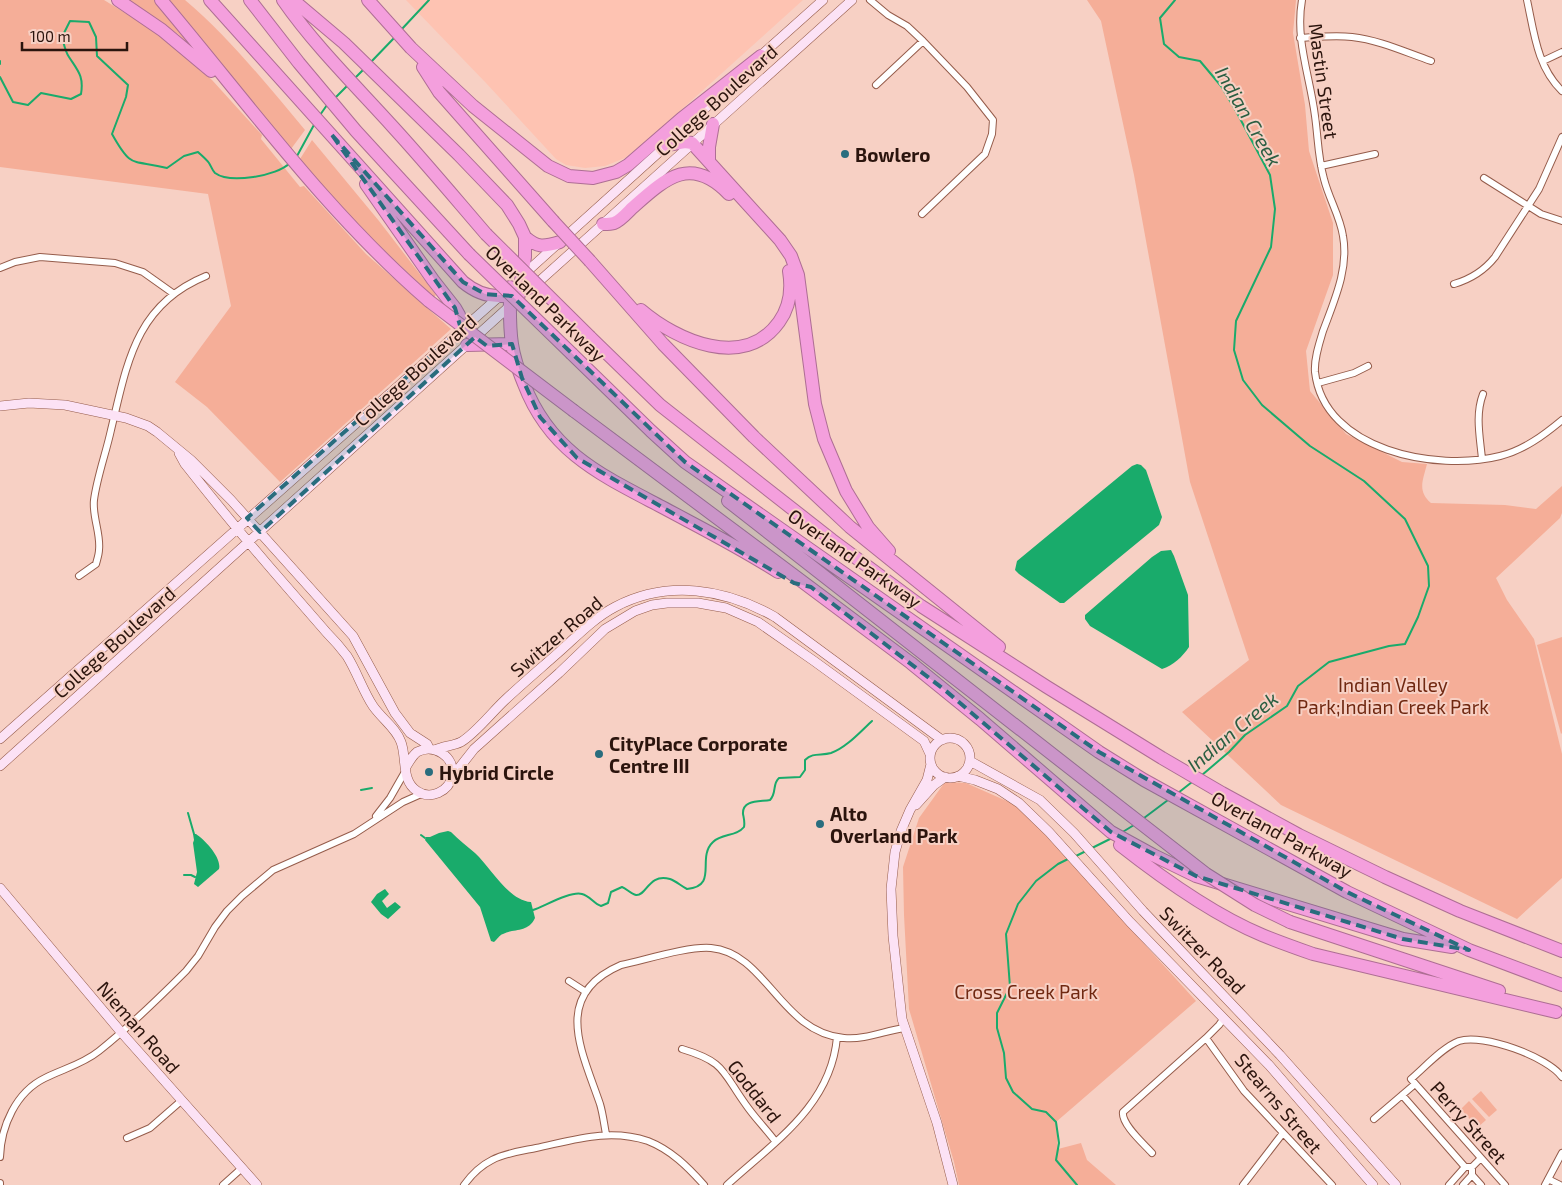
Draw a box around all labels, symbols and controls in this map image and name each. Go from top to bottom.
scale bar [22,20,128,52]
street label: Mastin Street [1304,22,1344,140]
text: 100 m [30,27,71,45]
street label: College Boulevard [650,39,782,161]
water label: Indian Creek [1211,62,1287,170]
place label: Bowlero [855,143,931,166]
marker: Bowlero [839,148,851,160]
street label: Overland Parkway [481,240,611,366]
street label: College Boulevard [349,309,481,431]
street label: Overland Parkway [784,503,926,613]
street label: College Boulevard [48,581,180,703]
street label: Switzer Road [505,591,607,681]
park label: Indian Valley Park;Indian Creek Park [1297,673,1489,718]
water label: Indian Creek [1182,686,1282,776]
place label: CityPlace Corporate Centre III [609,732,788,777]
marker: CityPlace Corporate Centre III [593,748,605,760]
place label: Hybrid Circle [439,761,554,785]
marker: Hybrid Circle [423,766,435,778]
street label: Overland Parkway [1207,786,1357,882]
place label: Alto Overland Park [830,802,958,847]
marker: Alto Overland Park [814,818,826,830]
street label: Switzer Road [1155,901,1251,999]
street label: Nieman Road [93,976,185,1078]
park label: Cross Creek Park [954,980,1098,1003]
street label: Stearns Street [1230,1048,1328,1158]
street label: Goddard [723,1055,787,1127]
street label: Perry Street [1426,1076,1512,1168]

